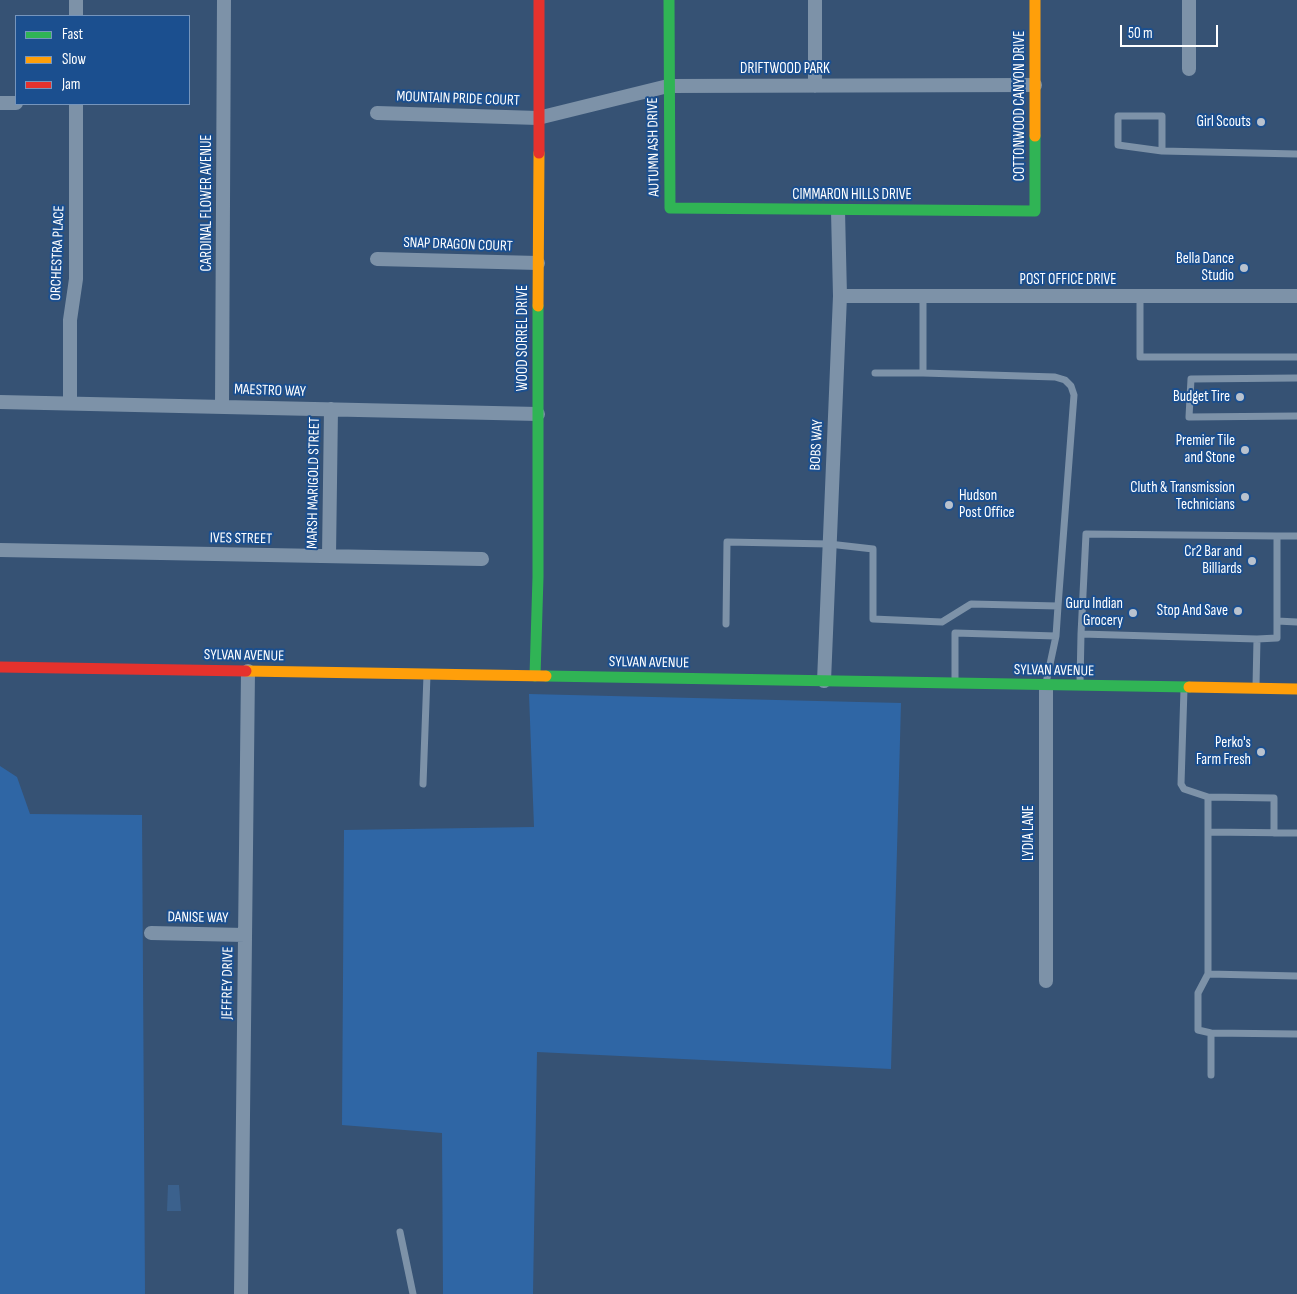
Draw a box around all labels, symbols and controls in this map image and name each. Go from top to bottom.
legend [15,15,190,105]
scale bar [1122,15,1220,47]
text: 50 m [1128,24,1153,43]
text: Fast [62,25,83,44]
street label: COTTONWOOD CANYON DRIVE [1011,31,1029,181]
text: Slow [62,50,86,69]
street label: DRIFTWOOD PARK [740,60,830,78]
text: Jam [62,75,80,94]
street label: MOUNTAIN PRIDE COURT [396,88,520,110]
street label: AUTUMN ASH DRIVE [644,97,664,197]
place label: Girl Scouts [1197,113,1251,131]
marker: Girl Scouts [1255,116,1267,128]
street label: CARDINAL FLOWER AVENUE [198,135,216,271]
street label: CIMMARON HILLS DRIVE [792,186,912,204]
street label: ORCHESTRA PLACE [47,205,69,301]
street label: SNAP DRAGON COURT [403,234,513,256]
place label: Bella Dance Studio [1176,250,1234,285]
marker: Bella Dance Studio [1238,262,1250,274]
street label: POST OFFICE DRIVE [1020,271,1116,289]
street label: WOOD SORREL DRIVE [514,285,532,391]
street label: MAESTRO WAY [234,381,306,401]
place label: Budget Tire [1173,388,1230,406]
marker: Budget Tire [1234,391,1246,403]
street label: MARSH MARIGOLD STREET [304,417,324,549]
street label: BOBS WAY [807,419,827,471]
place label: Premier Tile and Stone [1176,432,1235,467]
marker: Premier Tile and Stone [1239,444,1251,456]
place label: Cluth & Transmission Technicians [1130,479,1235,514]
place label: Hudson Post Office [959,487,1015,522]
marker: Cluth & Transmission Technicians [1239,491,1251,503]
marker: Hudson Post Office [943,499,955,511]
street label: IVES STREET [210,529,272,549]
place label: Cr2 Bar and Billiards [1184,543,1242,578]
marker: Cr2 Bar and Billiards [1246,555,1258,567]
place label: Guru Indian Grocery [1066,595,1123,630]
place label: Stop And Save [1157,602,1228,620]
marker: Stop And Save [1232,605,1244,617]
marker: Guru Indian Grocery [1127,607,1139,619]
street label: SYLVAN AVENUE [204,646,284,666]
street label: SYLVAN AVENUE [609,653,689,673]
street label: SYLVAN AVENUE [1014,661,1094,681]
place label: Perko's Farm Fresh [1196,734,1251,769]
marker: Perko's Farm Fresh [1255,746,1267,758]
street label: LYDIA LANE [1020,805,1038,861]
street label: DANISE WAY [167,908,229,928]
street label: JEFFREY DRIVE [218,946,238,1020]

